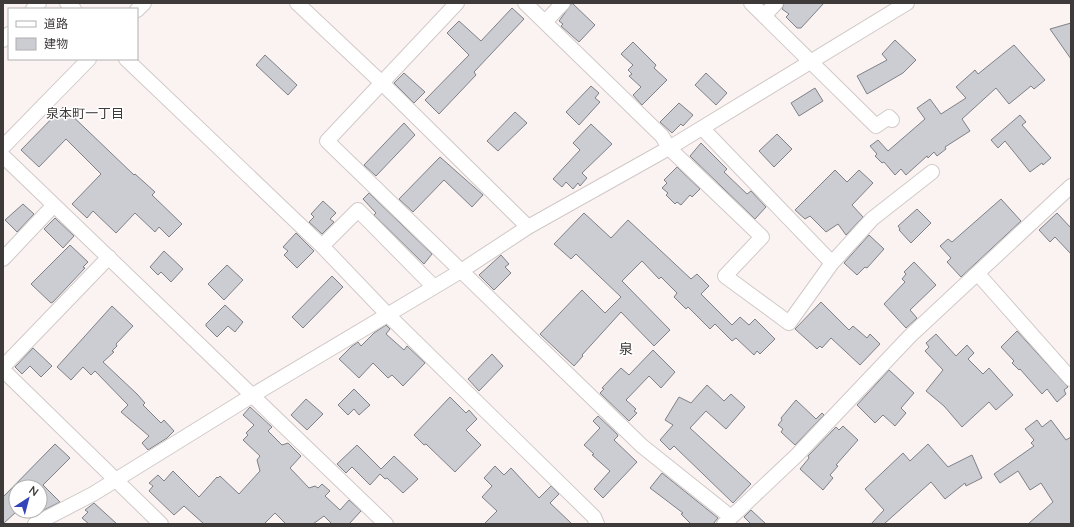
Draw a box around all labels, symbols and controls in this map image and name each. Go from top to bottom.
legend [8,8,138,60]
text: 道路 [44,16,68,31]
text: 建物 [44,36,68,51]
district label: 泉本町一丁目 [46,105,124,121]
district label: 泉 [619,340,633,357]
north arrow [8,479,48,519]
text: N [27,483,41,498]

